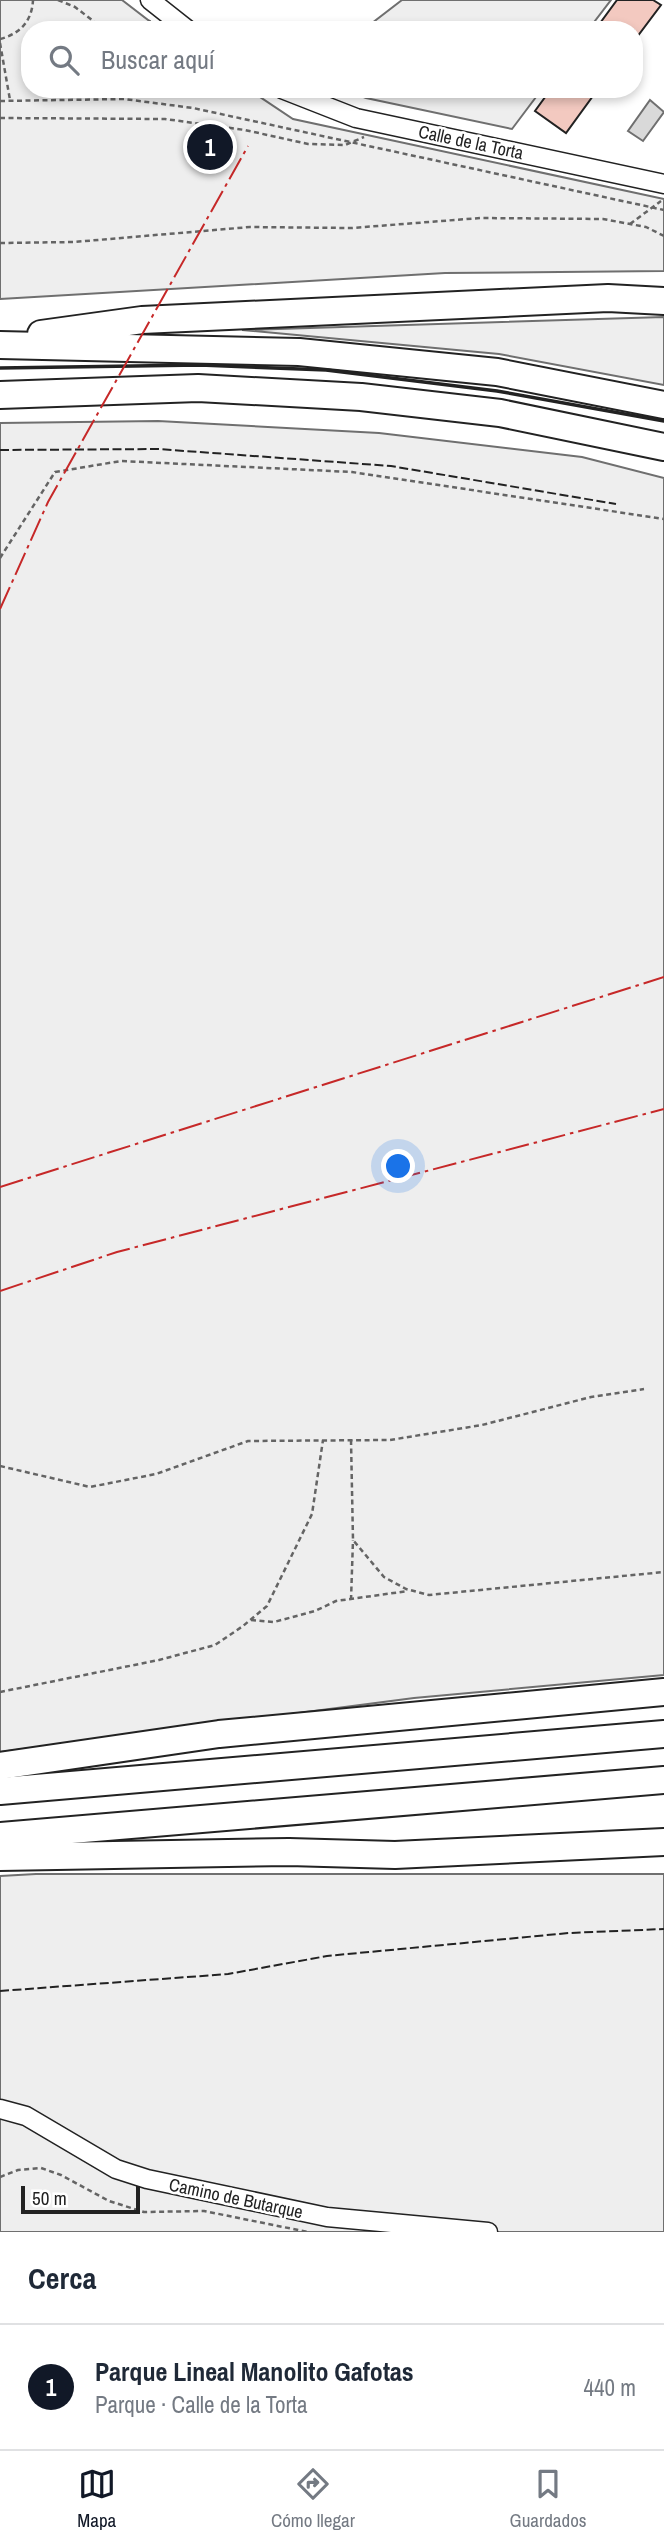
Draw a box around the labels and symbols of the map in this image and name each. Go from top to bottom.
street label: Calle de la Torta [416,119,526,165]
pin: 1 [187,121,233,173]
your location [381,1149,415,1183]
street label: Camino de Butarque [167,2172,305,2224]
scale bar [21,2183,140,2215]

